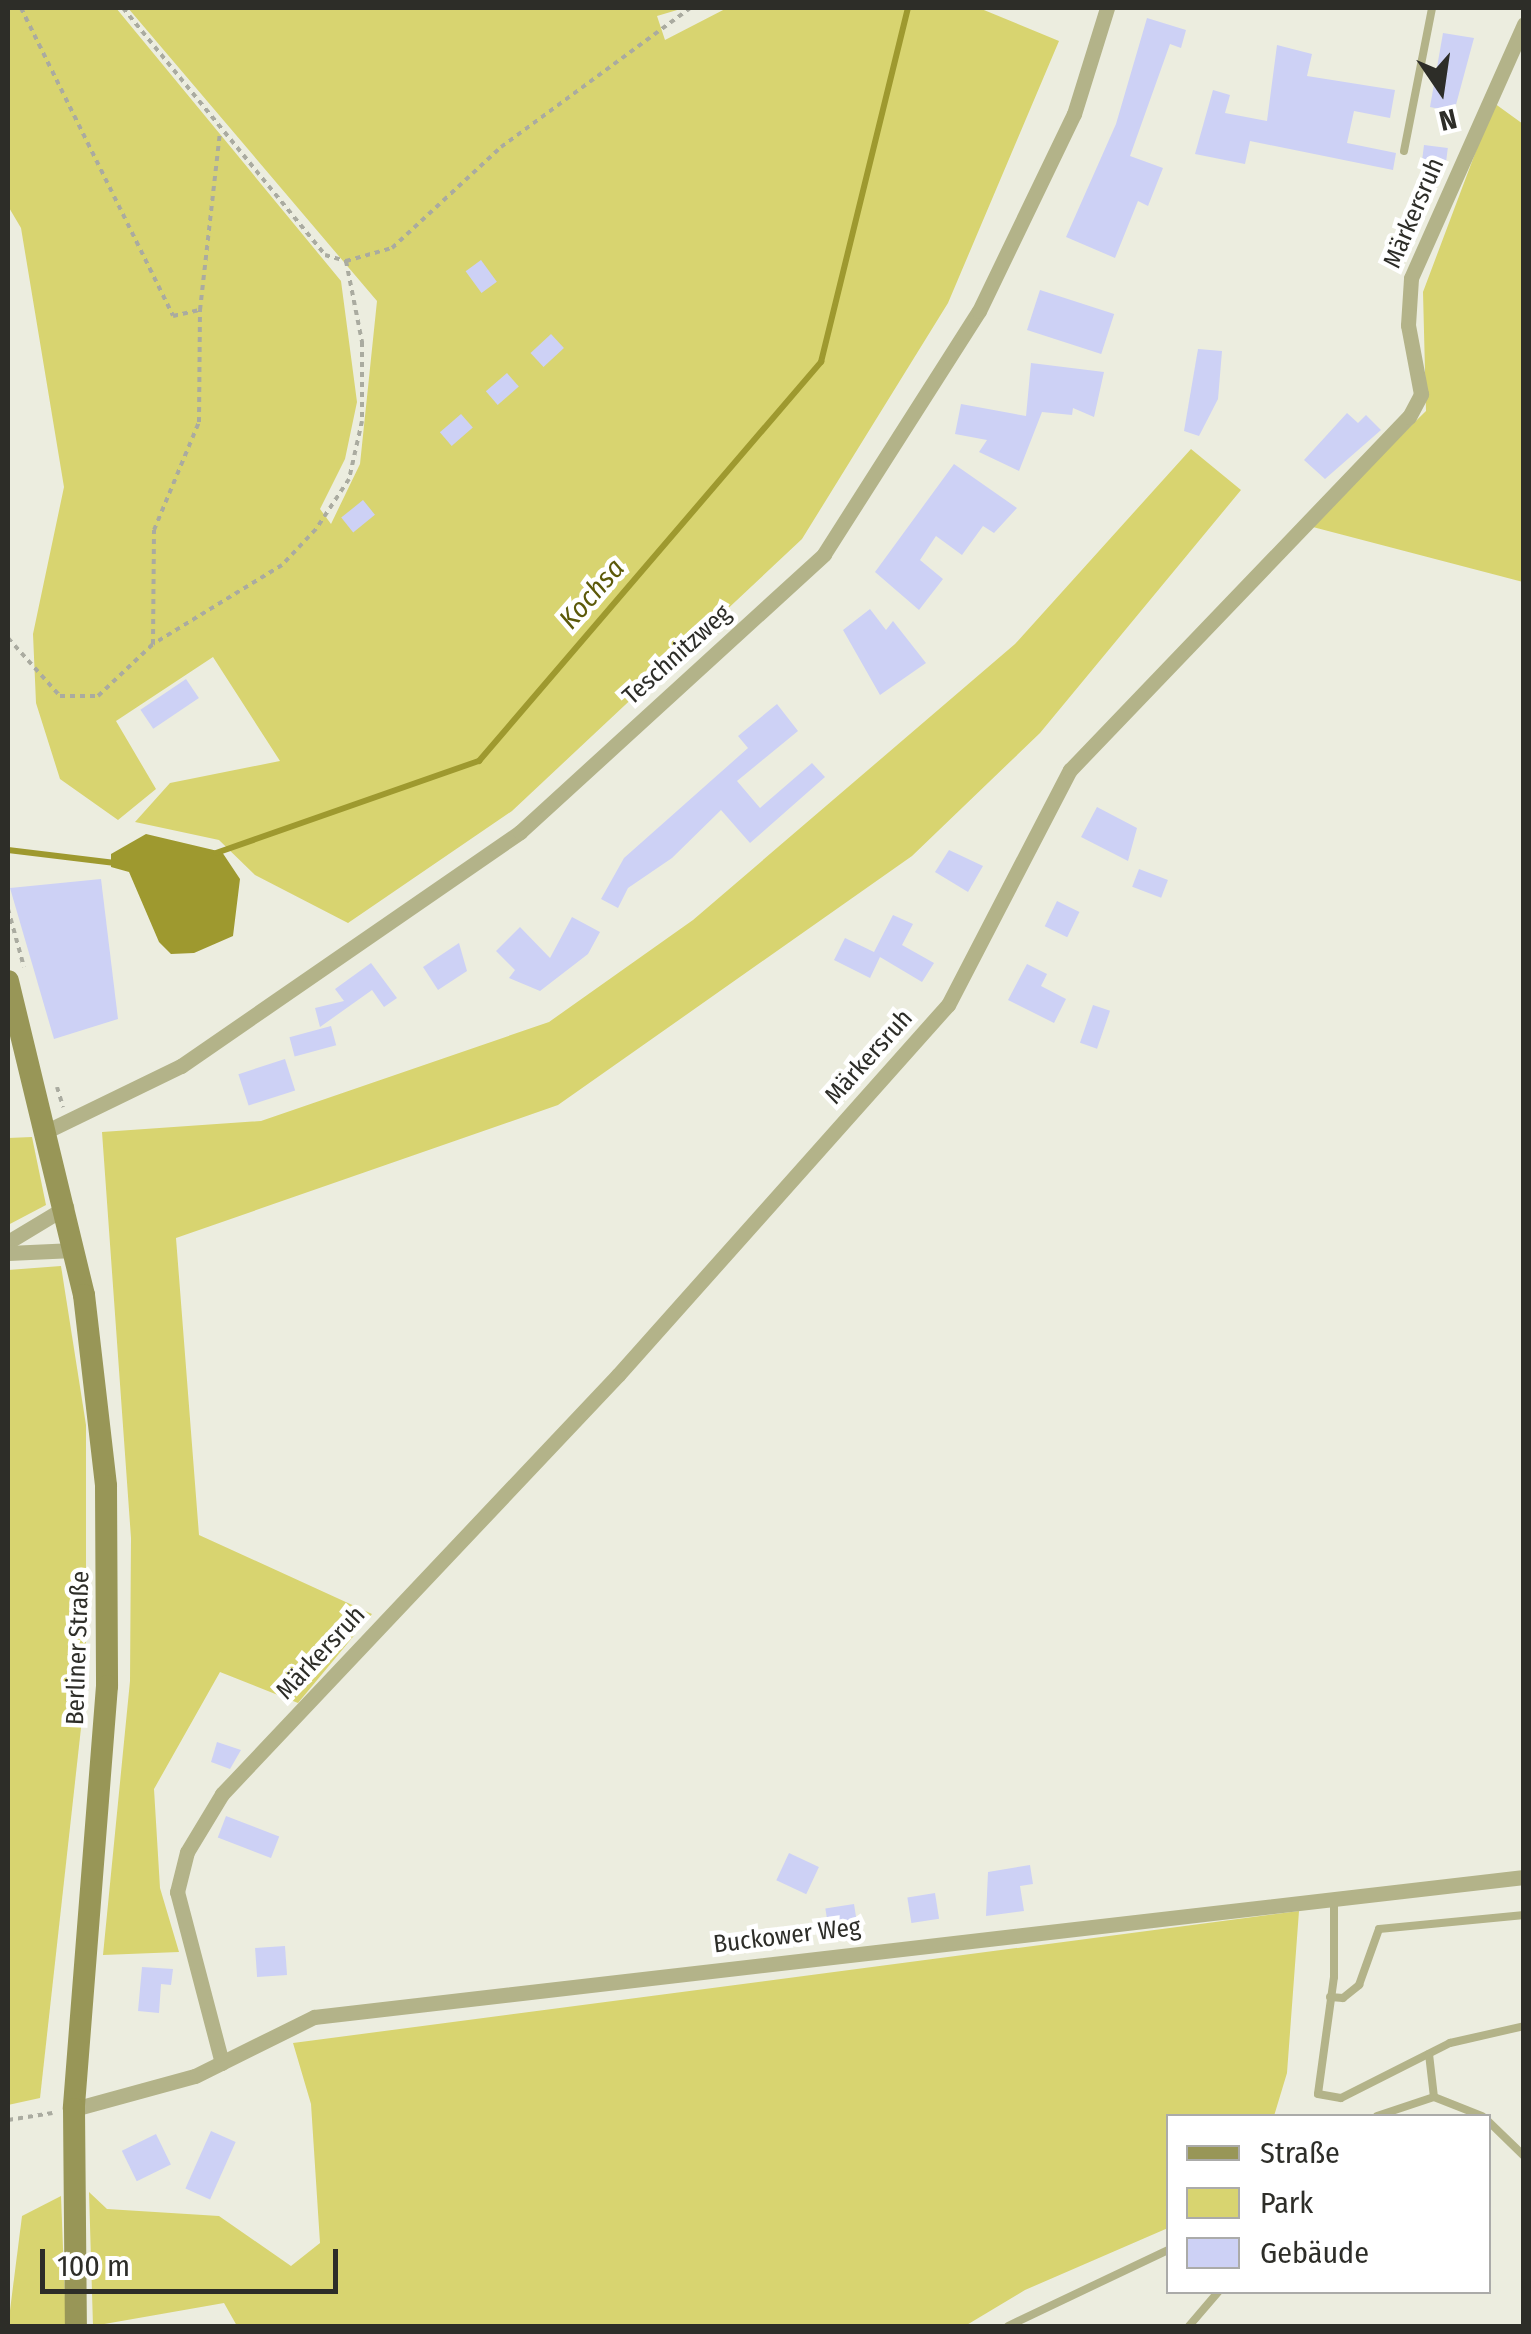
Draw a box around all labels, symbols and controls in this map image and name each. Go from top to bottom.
north arrow [1391,40,1491,140]
text: N [1436,102,1460,138]
street label: Märkersruh [1377,153,1451,273]
water label: Kochsa [552,552,632,636]
street label: Teschnitzweg [617,599,737,711]
street label: Märkersruh [819,1004,919,1110]
street label: Berliner Straße [60,1570,96,1726]
street label: Märkersruh [270,1600,372,1706]
street label: Buckower Weg [712,1912,862,1960]
legend [1166,2114,1491,2294]
text: Straße [1260,2135,1340,2171]
text: Park [1260,2185,1313,2221]
scale bar [45,2229,342,2291]
text: Gebäude [1260,2235,1369,2271]
text: 100 m [57,2248,130,2284]

